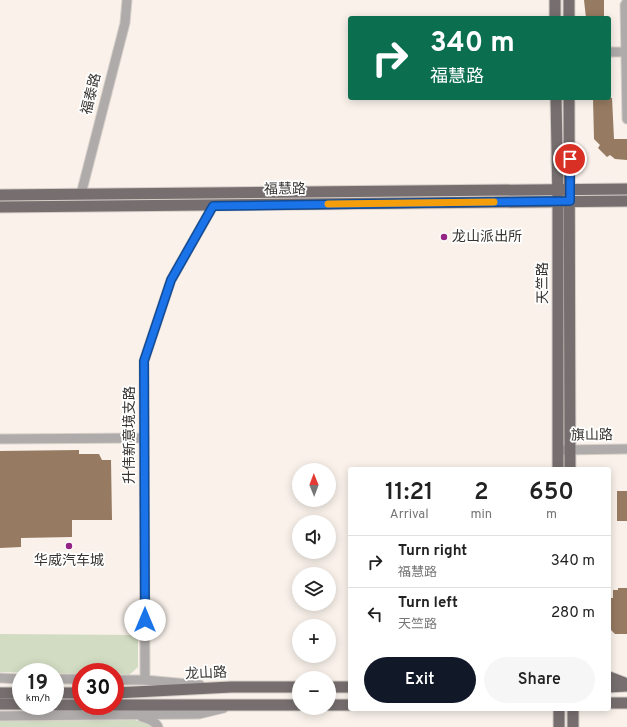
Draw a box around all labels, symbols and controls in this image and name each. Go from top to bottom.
text: 340 m [430,26,515,62]
icon: right [364,32,416,84]
text: 福慧路 [430,66,484,89]
street label: 福泰路 [79,72,105,116]
pin [553,142,587,176]
icon: arrive [559,148,581,170]
street label: 福慧路 [264,181,306,199]
place label: 龙山派出所 [452,228,522,246]
marker: 龙山派出所 [439,232,449,242]
street label: 天竺路 [535,262,552,304]
street label: 升伟新意境支路 [121,386,139,484]
street label: 旗山路 [571,427,613,445]
north arrow [292,463,336,507]
map controls [292,463,336,715]
text: 11:21 [385,478,434,508]
text: 2 [474,478,489,508]
text: 650 [529,478,574,508]
text: Arrival [390,507,429,523]
text: min [470,507,492,523]
text: m [546,507,557,523]
button: sound [292,515,336,559]
marker: 华威汽车城 [64,541,74,551]
text: Turn right [398,542,467,561]
icon: right [364,551,386,573]
place label: 华威汽车城 [34,552,104,570]
text: 340 m [551,552,595,571]
text: 福慧路 [398,565,437,581]
button: layers [292,567,336,611]
text: Turn left [398,594,458,613]
position arrow [124,599,166,641]
icon: left [364,603,386,625]
text: 280 m [551,604,595,623]
text: 天竺路 [398,617,437,633]
button: + [292,619,336,663]
button: Exit [364,657,476,703]
button: Share [484,657,595,703]
speed limit sign: 30 [72,663,124,715]
street label: 龙山路 [185,663,227,684]
text: 19 [28,671,48,697]
button: − [292,671,336,715]
text: km/h [26,692,50,705]

